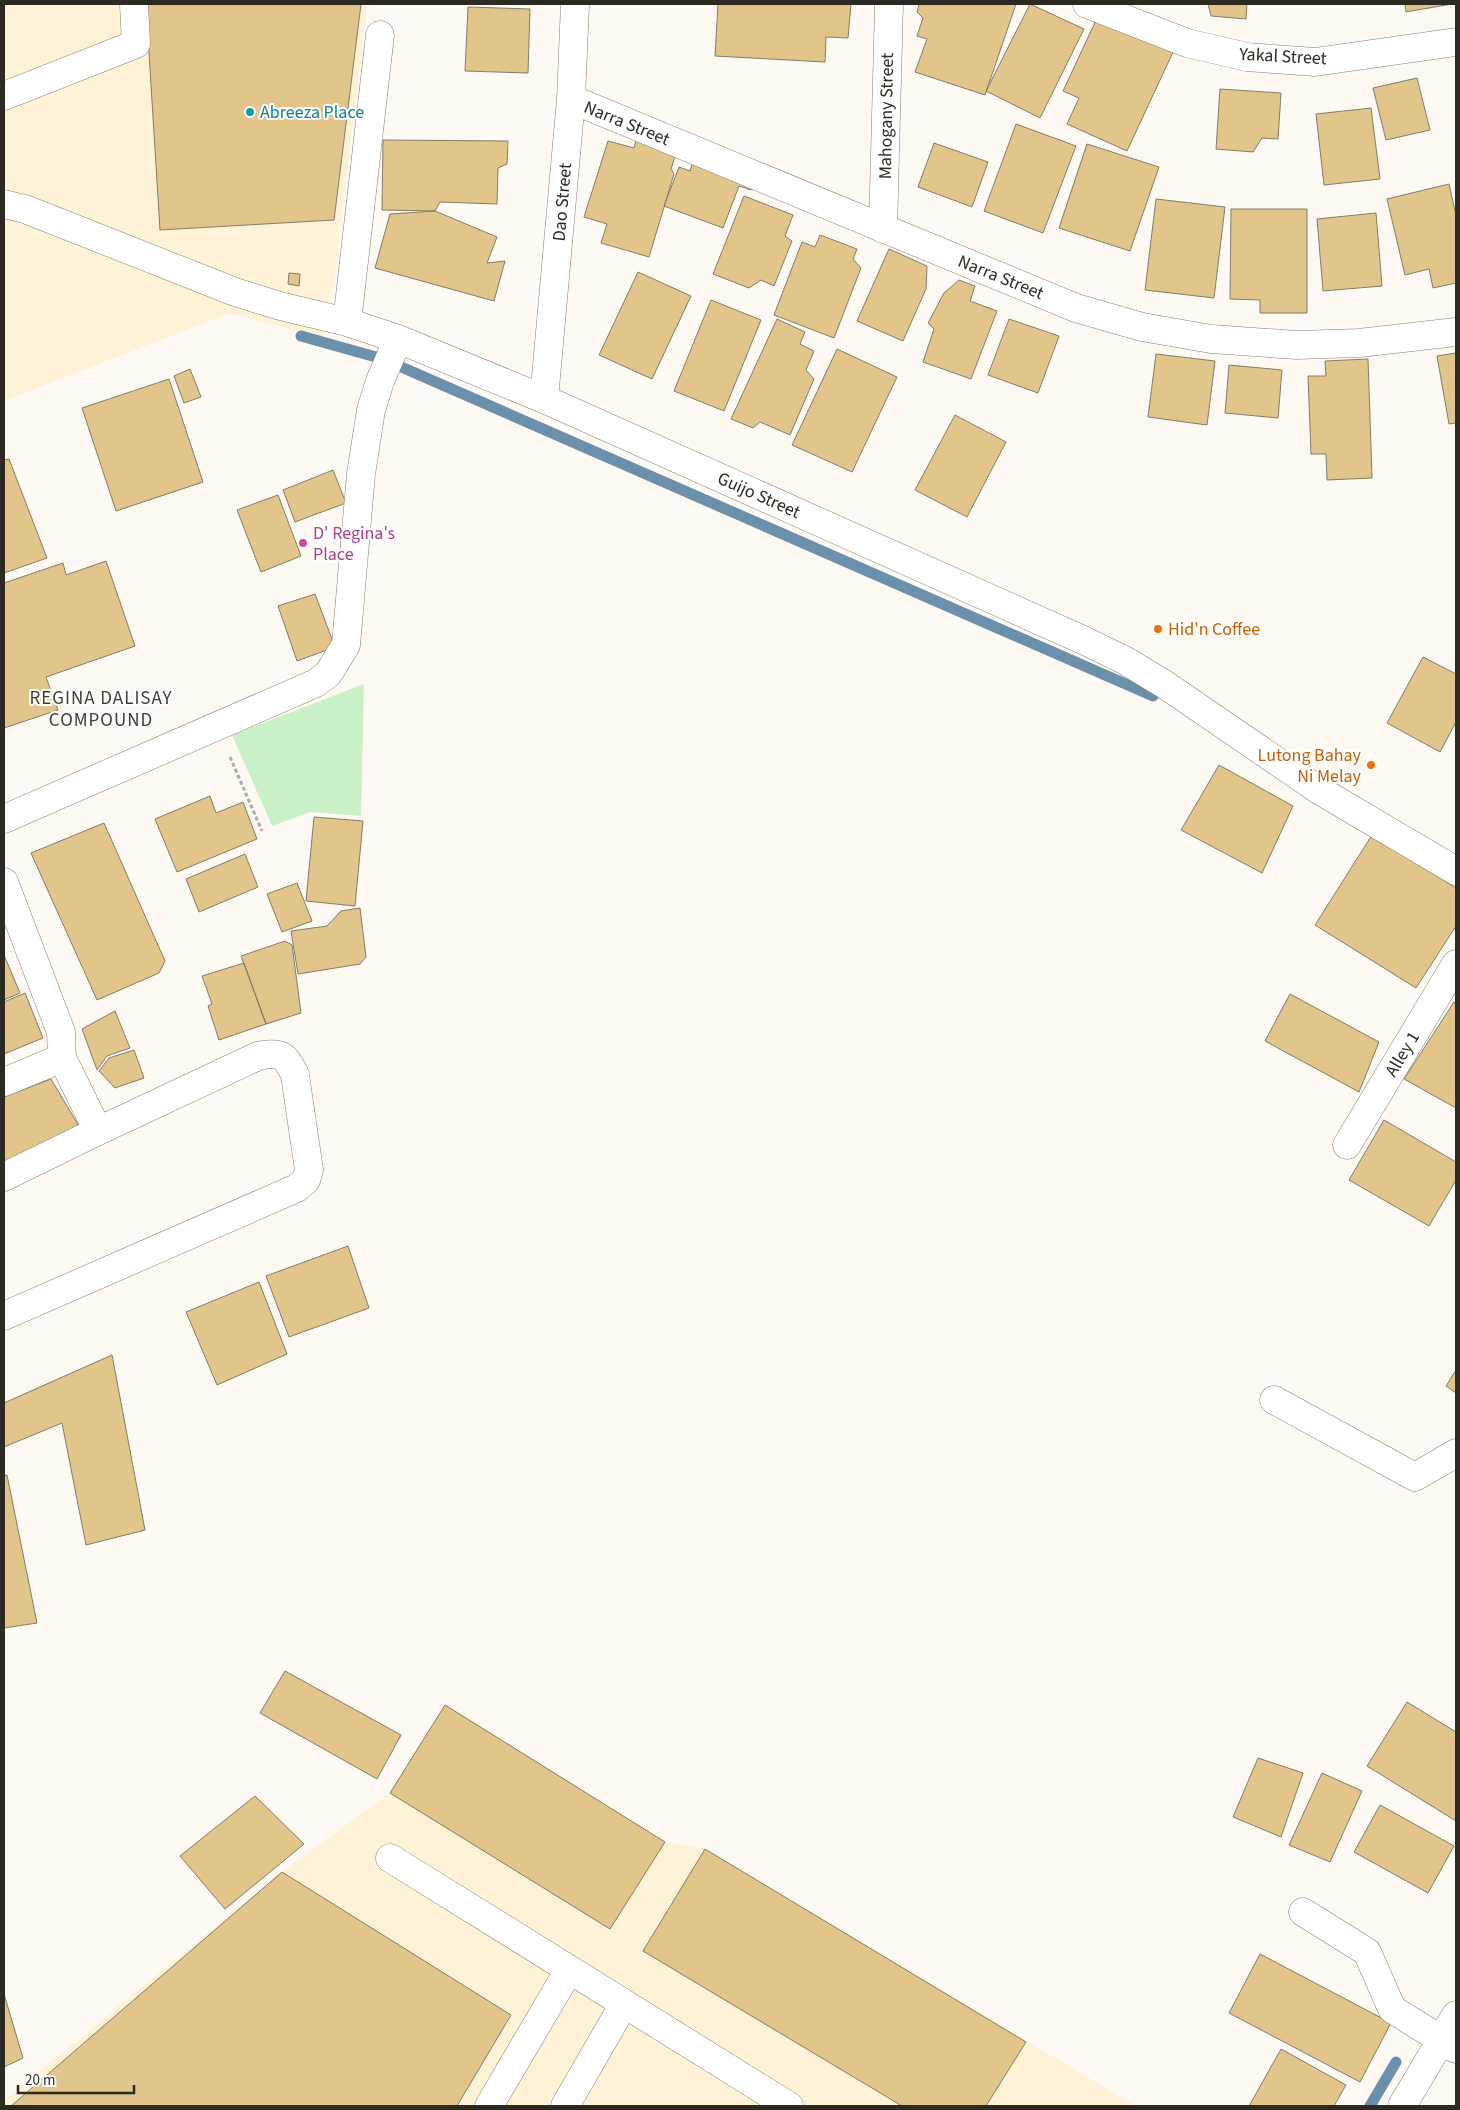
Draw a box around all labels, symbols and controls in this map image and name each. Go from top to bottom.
street label: Yakal Street [1238,42,1327,71]
street label: Mahogany Street [873,53,900,179]
street label: Narra Street [580,95,673,152]
place label: Abreeza Place [260,100,364,125]
marker: Abreeza Place [244,106,256,118]
street label: Dao Street [547,162,578,242]
street label: Narra Street [954,249,1047,306]
street label: Guijo Street [713,466,804,525]
place label: D' Regina's Place [313,521,395,567]
marker: D' Regina's Place [297,537,309,549]
place label: Hid'n Coffee [1168,617,1260,642]
marker: Hid'n Coffee [1152,623,1164,635]
district label: REGINA DALISAY COMPOUND [29,685,173,734]
place label: Lutong Bahay Ni Melay [1258,743,1362,789]
marker: Lutong Bahay Ni Melay [1365,759,1377,771]
street label: Alley 1 [1379,1027,1426,1082]
scale bar [18,2062,134,2094]
text: 20 m [25,2070,55,2091]

